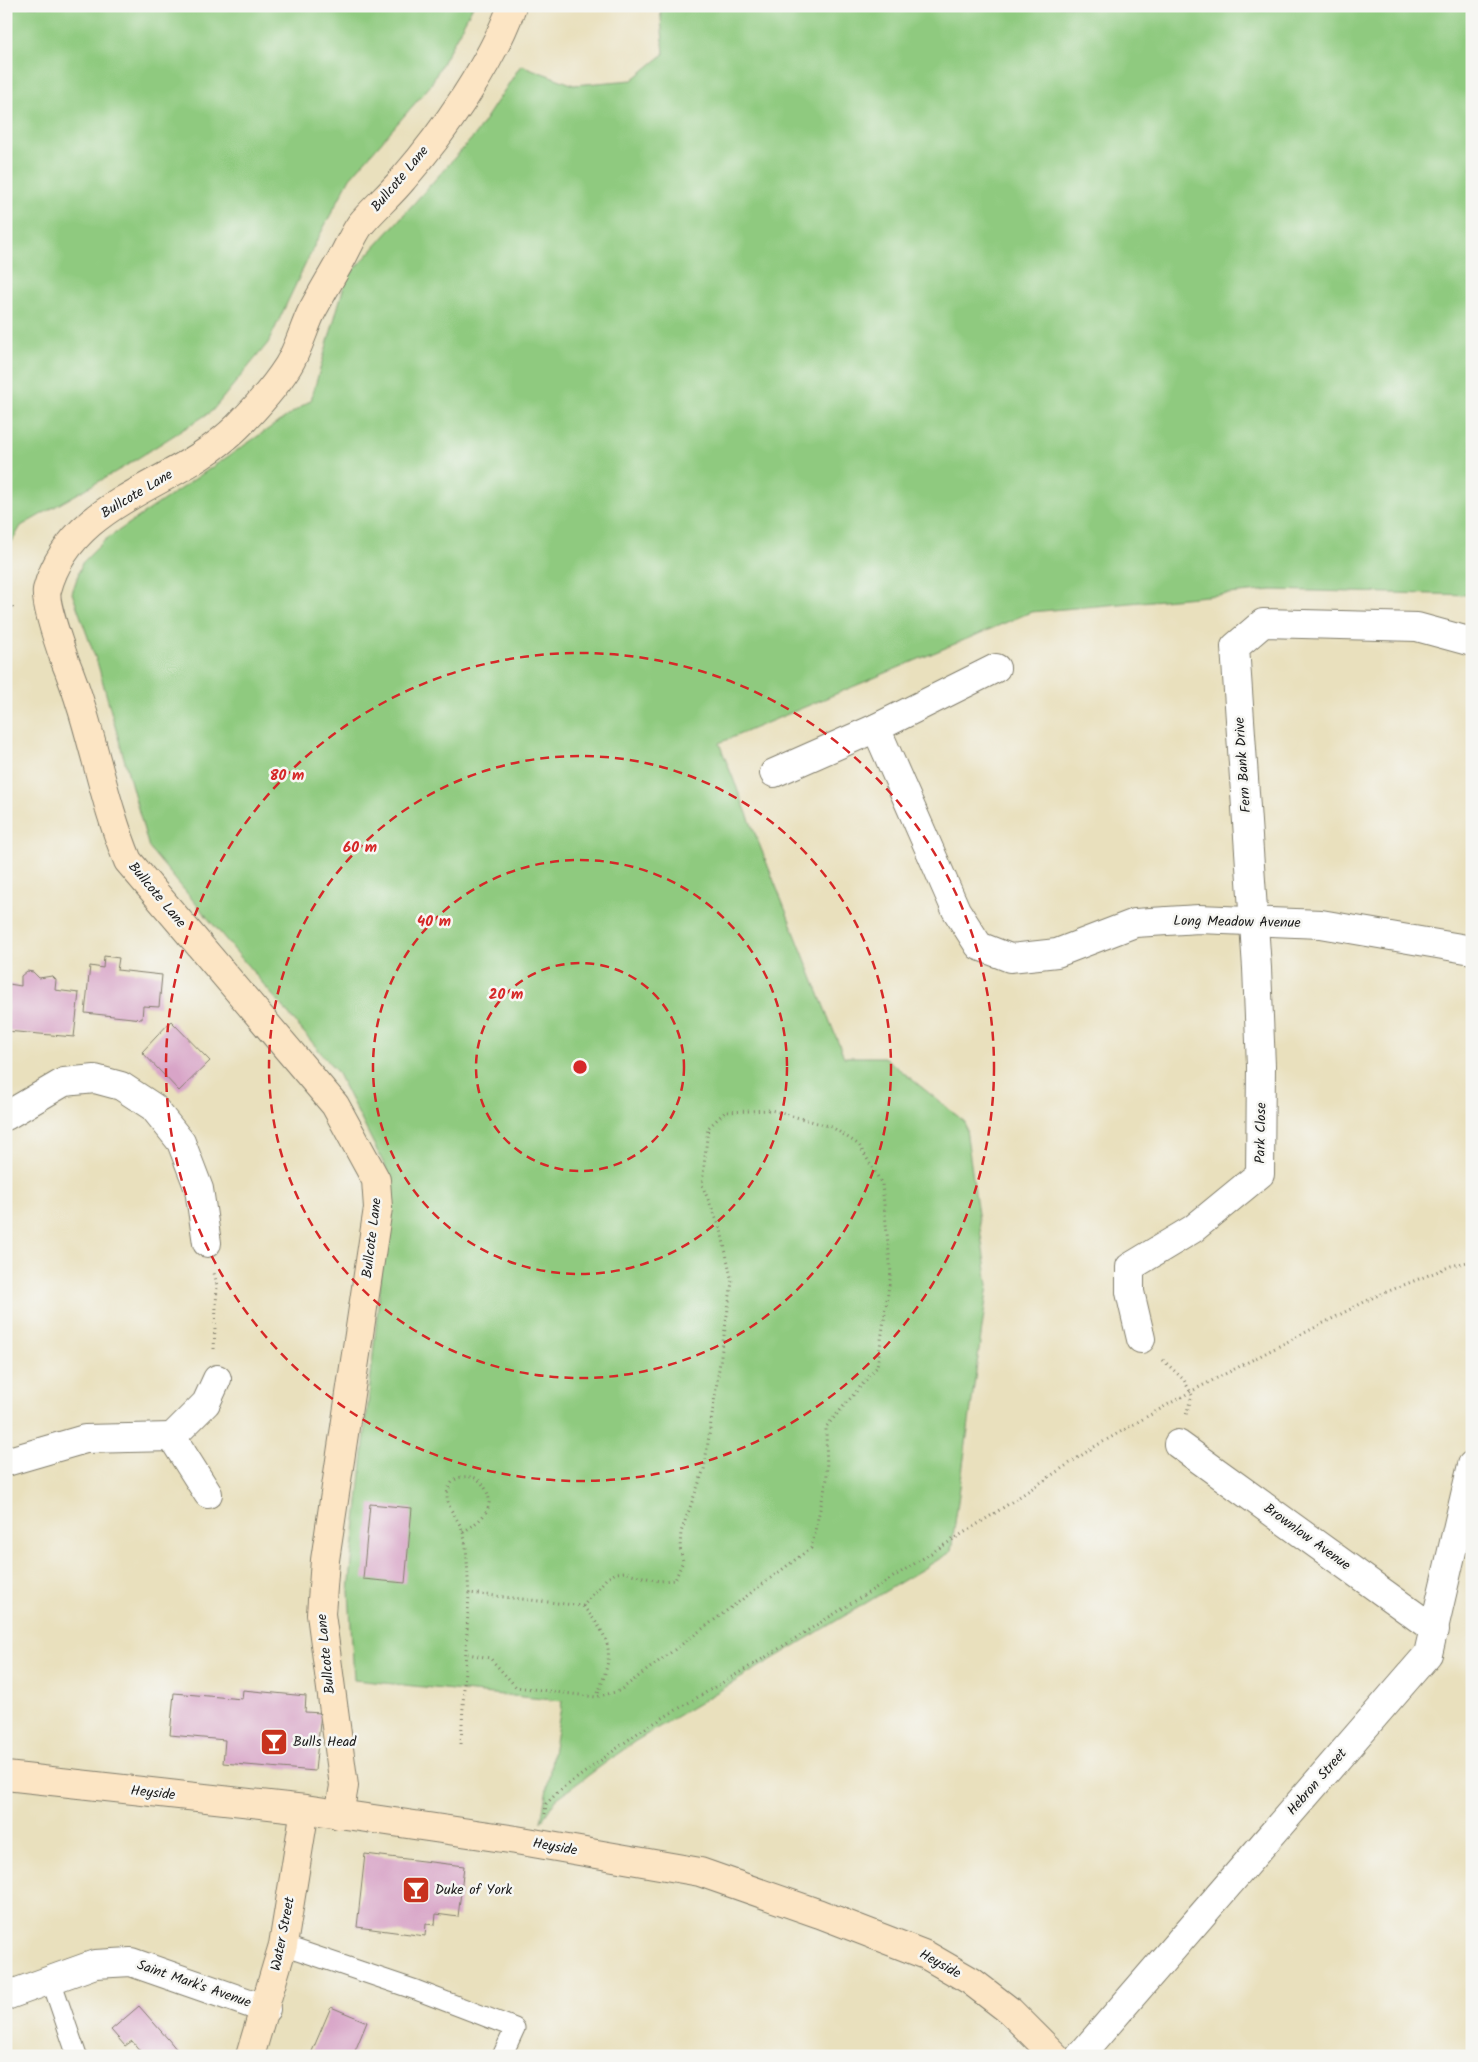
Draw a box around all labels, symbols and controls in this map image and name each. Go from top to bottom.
street label: Bullcote Lane [366,141,435,217]
street label: Bullcote Lane [97,464,178,524]
street label: Fern Bank Drive [1229,716,1257,813]
text: 80 m [270,764,304,788]
text: 60 m [343,836,377,860]
street label: Bullcote Lane [123,857,192,933]
text: 40 m [417,910,451,934]
street label: Long Meadow Avenue [1173,910,1301,934]
text: 20 m [489,983,523,1007]
centre of rings [571,1058,589,1076]
street label: Park Close [1249,1101,1273,1164]
street label: Bullcote Lane [356,1196,388,1279]
street label: Brownlow Avenue [1259,1498,1356,1577]
street label: Bullcote Lane [311,1612,341,1695]
bar icon: Bulls Head [259,1727,289,1757]
place label: Bulls Head [293,1731,357,1753]
street label: Hebron Street [1282,1743,1353,1820]
street label: Heyside [130,1780,177,1806]
street label: Heyside [531,1832,580,1862]
bar icon: Duke of York [401,1875,431,1905]
place label: Duke of York [435,1879,512,1901]
street label: Water Street [265,1895,301,1973]
street label: Heyside [915,1944,966,1985]
street label: Saint Mark's Avenue [134,1954,255,2014]

